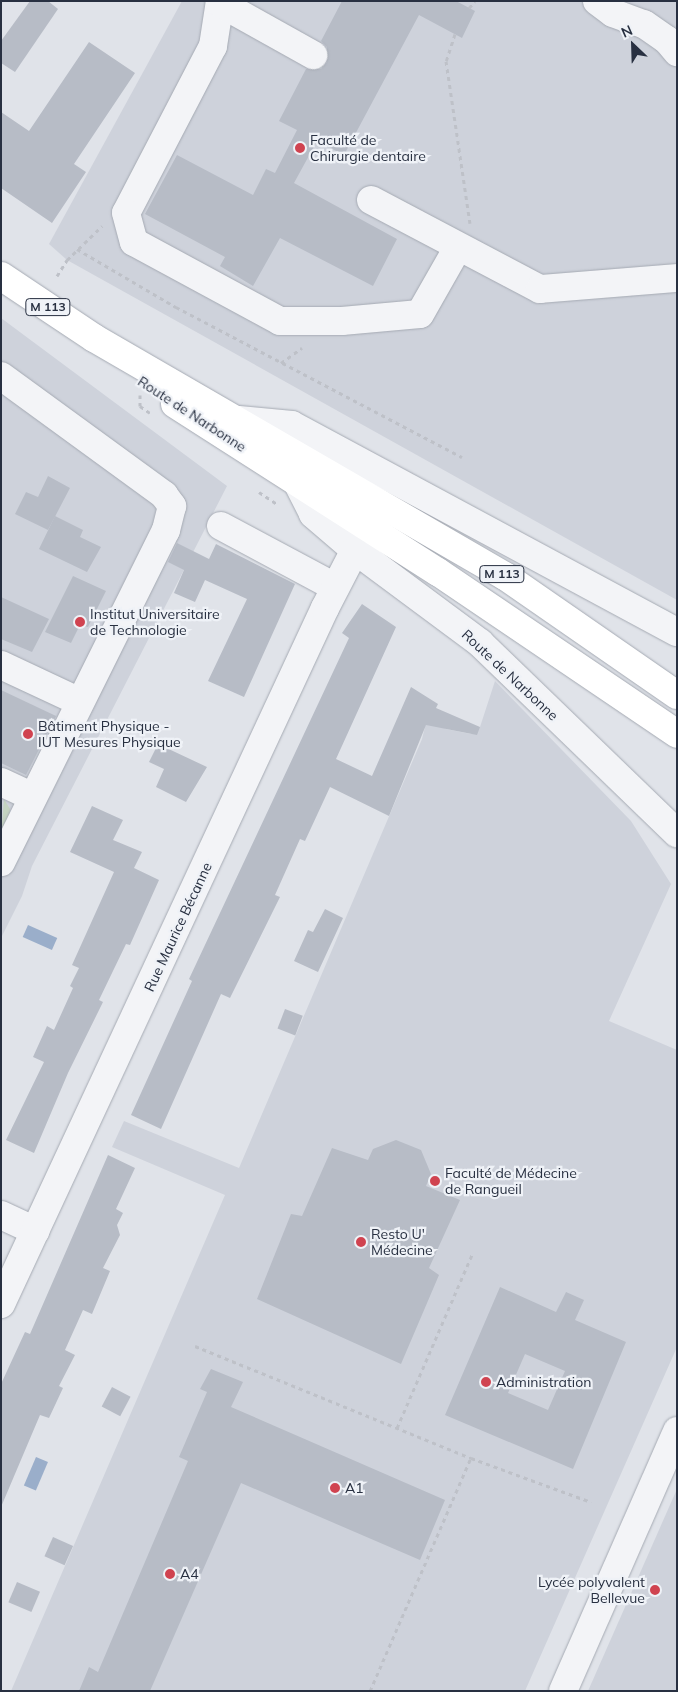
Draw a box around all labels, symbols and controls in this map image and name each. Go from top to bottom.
north arrow [608,20,658,70]
text: N [618,21,635,42]
place label: Faculté de Chirurgie dentaire [310,132,426,164]
marker: Faculté de Chirurgie dentaire [294,142,306,154]
road number: M 113 [24,298,72,316]
street label: Route de Narbonne [135,373,249,455]
road number: M 113 [478,564,526,584]
place label: Institut Universitaire de Technologie [90,606,220,638]
marker: Institut Universitaire de Technologie [74,616,86,628]
street label: Route de Narbonne [458,626,562,724]
place label: Bâtiment Physique - IUT Mesures Physique [38,718,181,750]
marker: Bâtiment Physique - IUT Mesures Physique [22,728,34,740]
street label: Rue Maurice Bécanne [141,860,215,994]
place label: Faculté de Médecine de Rangueil [445,1165,577,1198]
marker: Faculté de Médecine de Rangueil [429,1175,441,1187]
place label: Resto U' Médecine [371,1226,433,1258]
marker: Resto U' Médecine [355,1236,367,1248]
place label: Administration [496,1374,591,1390]
marker: Administration [480,1376,492,1388]
place label: A1 [345,1480,364,1496]
marker: A1 [329,1482,341,1494]
place label: A4 [180,1566,199,1582]
marker: A4 [164,1568,176,1580]
place label: Lycée polyvalent Bellevue [538,1574,645,1606]
marker: Lycée polyvalent Bellevue [649,1584,661,1596]

